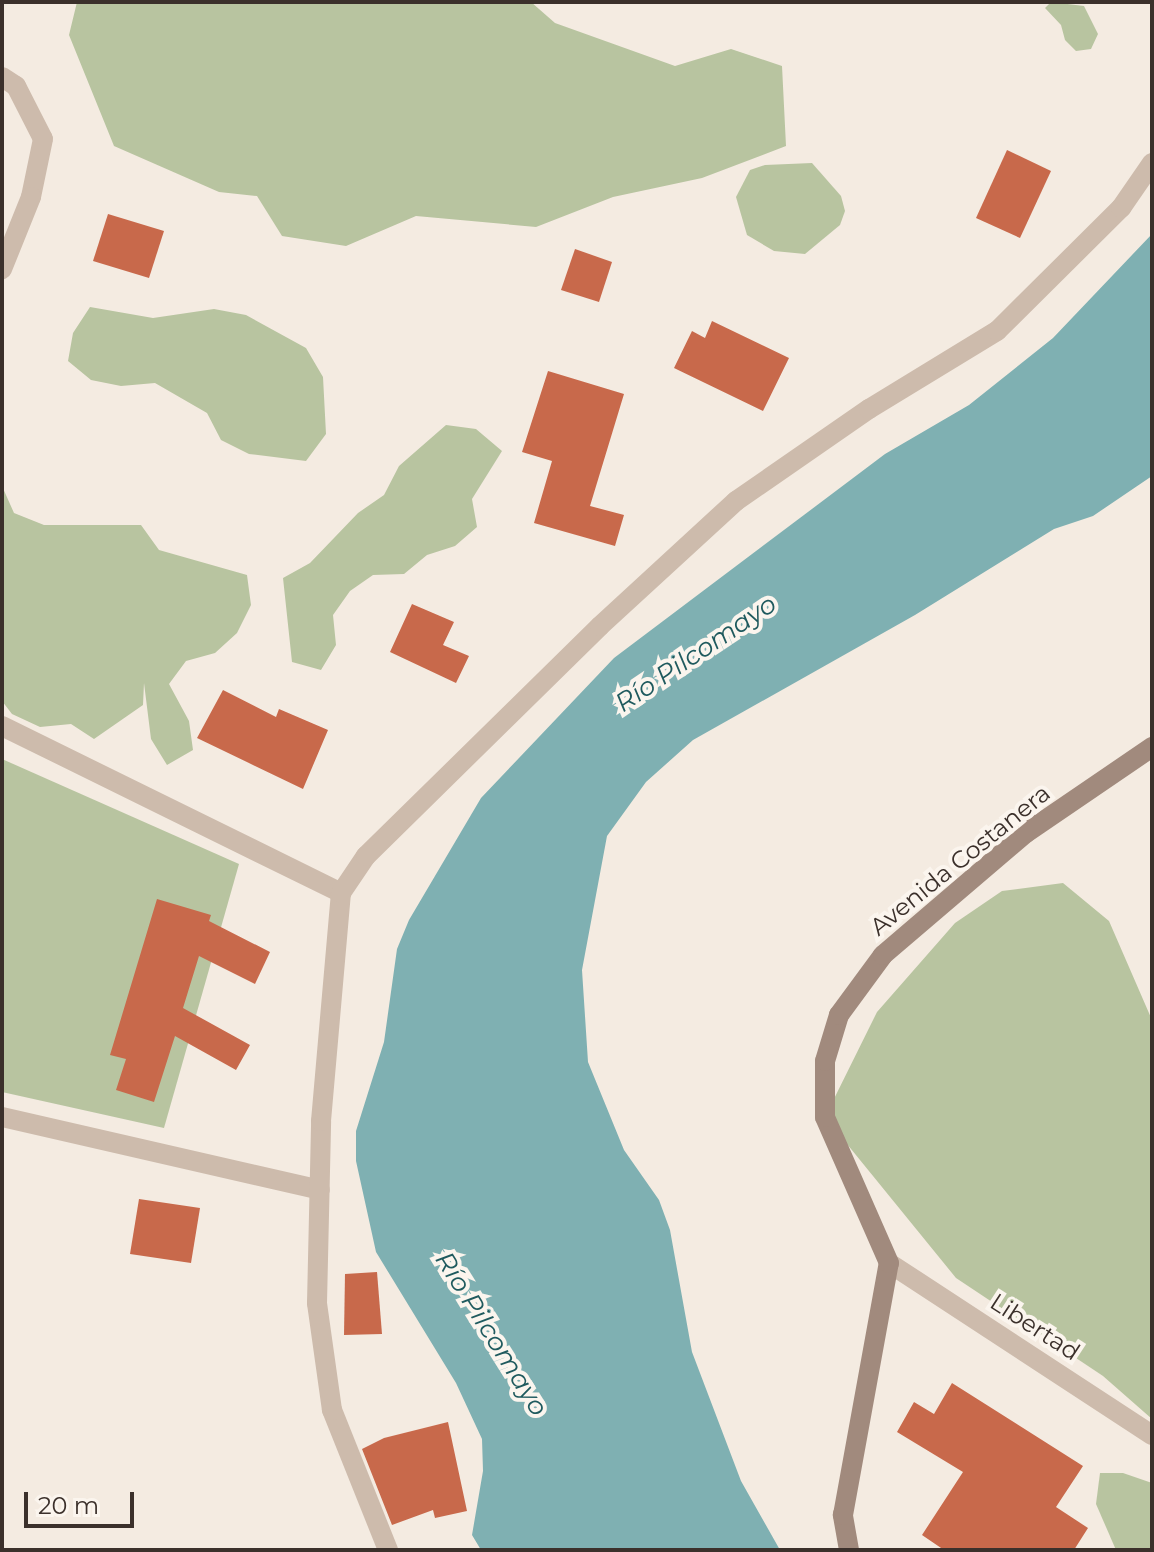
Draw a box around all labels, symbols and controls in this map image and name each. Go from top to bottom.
water label: Río Pilcomayo [610,589,782,719]
street label: Avenida Costanera [864,779,1056,941]
water label: Río Pilcomayo [428,1246,554,1422]
street label: Libertad [985,1287,1085,1367]
scale bar [28,1476,138,1526]
text: 20 m [38,1491,99,1520]

